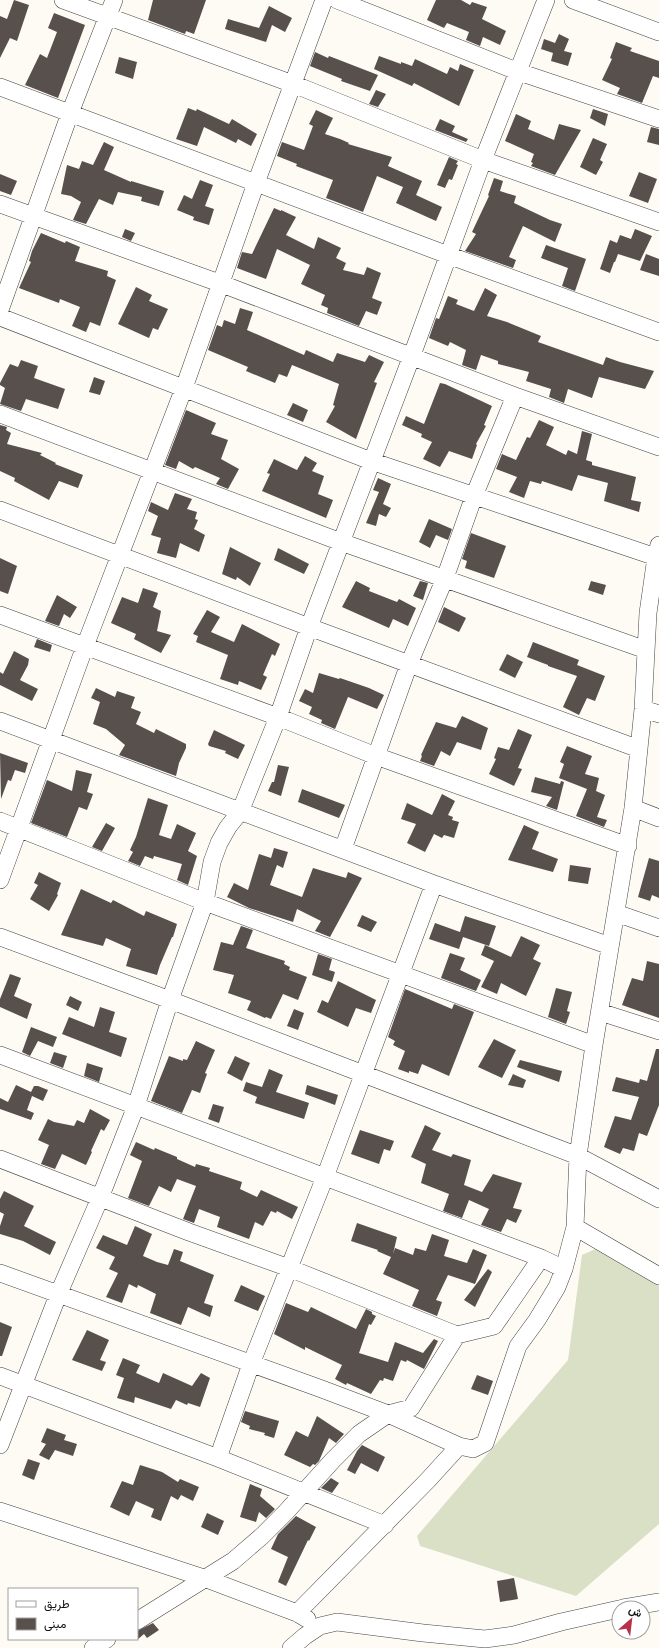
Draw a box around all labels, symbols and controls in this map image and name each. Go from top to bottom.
legend [8,1588,138,1640]
text: طريق [44,1597,70,1612]
north arrow [611,1600,651,1640]
text: ش [627,1603,644,1620]
text: مبنى [44,1617,66,1632]

